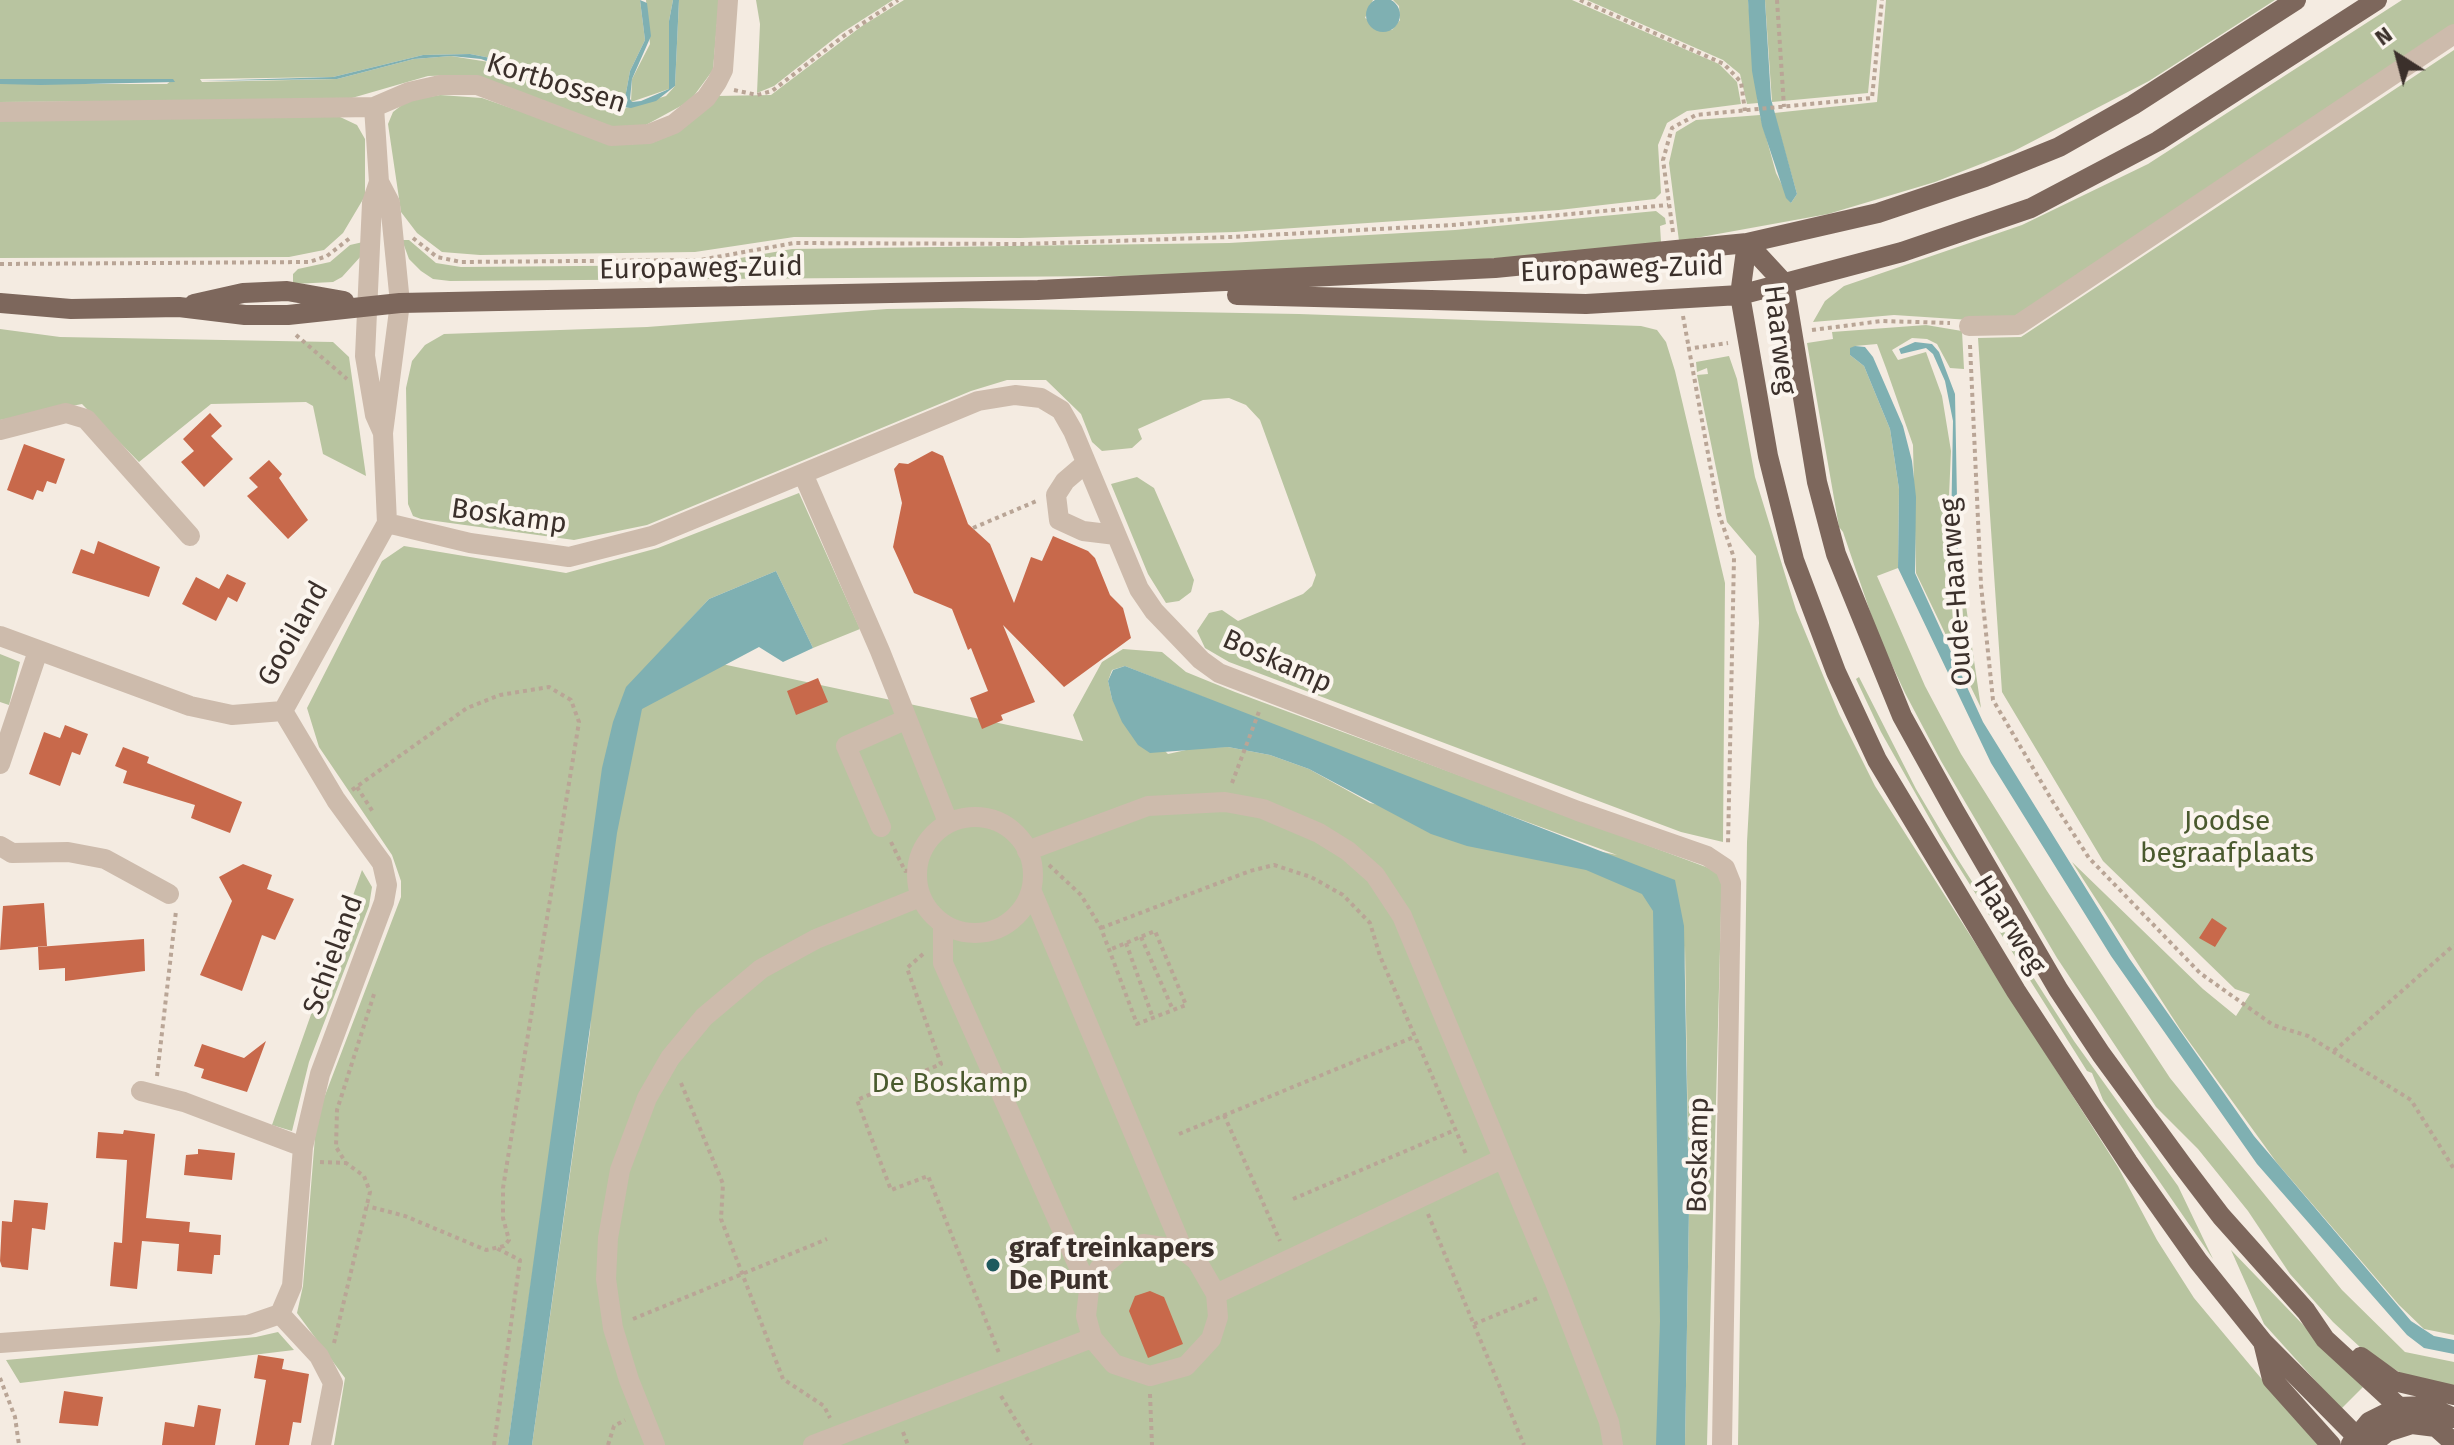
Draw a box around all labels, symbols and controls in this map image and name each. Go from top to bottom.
north arrow [2358,16,2438,96]
text: N [2370,21,2397,51]
street label: Kortbossen [482,47,630,121]
street label: Europaweg-Zuid [599,250,803,288]
street label: Europaweg-Zuid [1520,250,1724,290]
street label: Haarweg [1756,283,1802,397]
street label: Boskamp [449,492,569,542]
street label: Oude-Haarweg [1934,497,1980,687]
street label: Gooiland [251,576,337,692]
street label: Boskamp [1217,623,1337,701]
park label: Joodse begraafplaats [2140,805,2314,871]
street label: Haarweg [1966,869,2052,981]
street label: Schieland [297,891,371,1019]
park label: De Boskamp [872,1067,1028,1101]
street label: Boskamp [1681,1097,1717,1213]
place label: graf treinkapers De Punt [1009,1232,1214,1298]
marker: graf treinkapers De Punt [984,1256,1002,1274]

